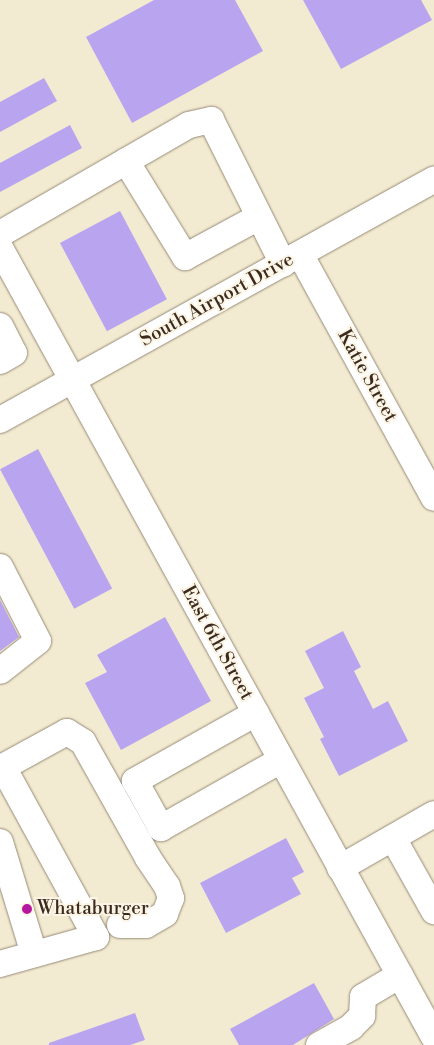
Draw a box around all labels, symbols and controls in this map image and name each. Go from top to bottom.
street label: South Airport Drive [136,248,298,352]
street label: Katie Street [332,326,402,426]
street label: East 6th Street [176,582,258,704]
place label: Whataburger [37,898,149,920]
marker: Whataburger [21,903,33,915]

